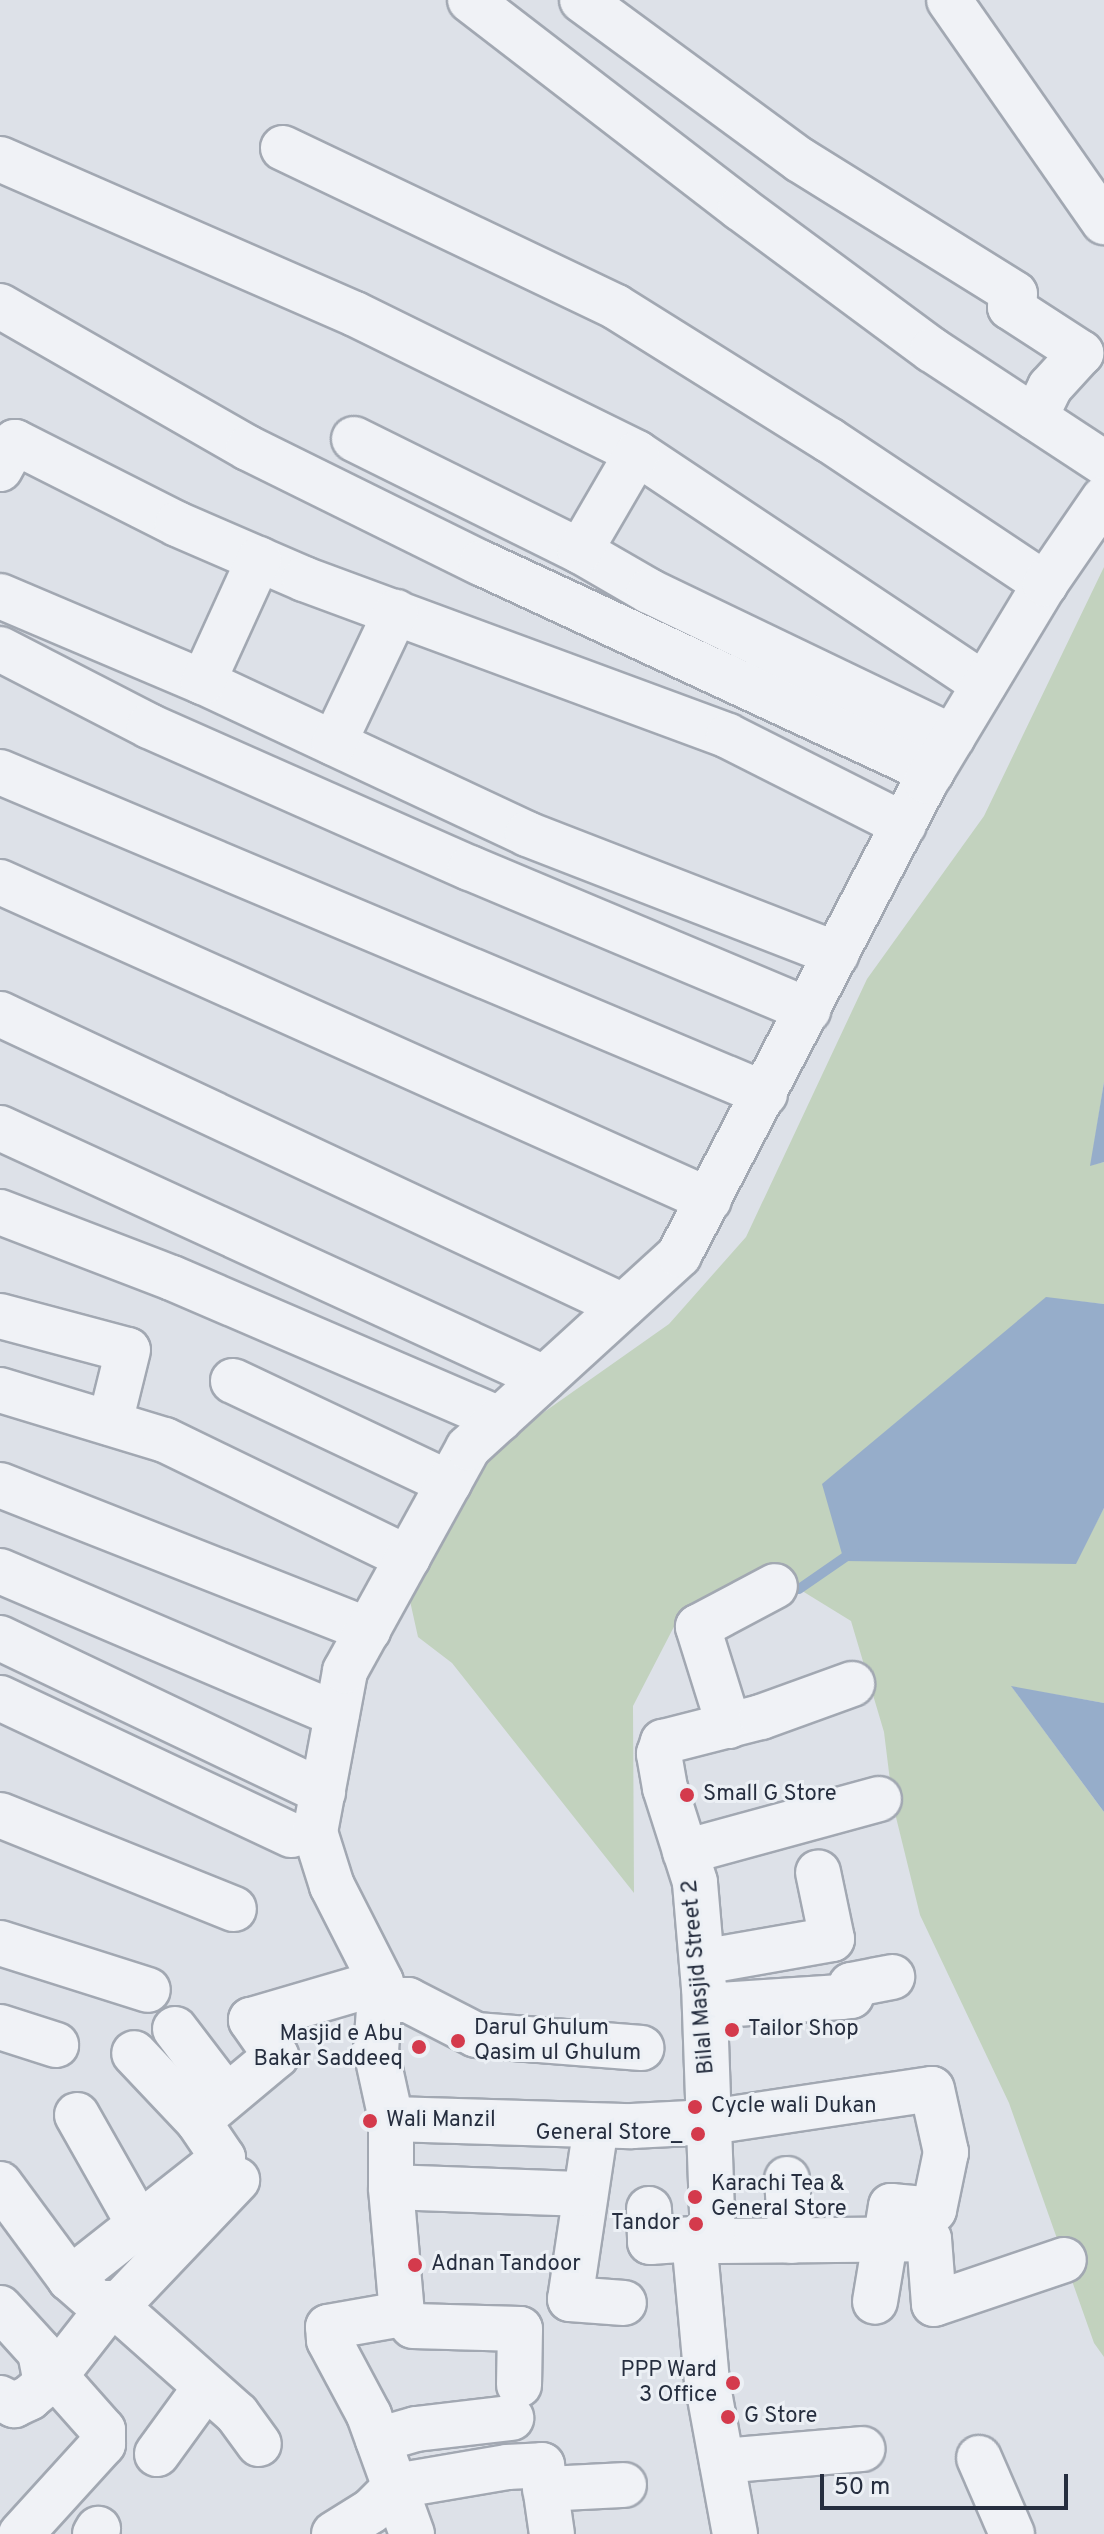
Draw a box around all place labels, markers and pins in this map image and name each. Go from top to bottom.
place label: Small G Store [703,1782,837,1808]
marker: Small G Store [678,1786,696,1804]
place label: Darul Ghulum Qasim ul Ghulum [474,2015,641,2066]
place label: Tailor Shop [748,2017,859,2043]
place label: Masjid e Abu Bakar Saddeeq [253,2021,403,2072]
marker: Tailor Shop [723,2021,741,2039]
marker: Darul Ghulum Qasim ul Ghulum [449,2032,467,2050]
marker: Masjid e Abu Bakar Saddeeq [410,2038,428,2056]
place label: Cycle wali Dukan [711,2094,877,2120]
marker: Cycle wali Dukan [686,2098,704,2116]
place label: Wali Manzil [386,2108,496,2134]
marker: Wali Manzil [361,2112,379,2130]
place label: General Store_ [536,2121,682,2147]
marker: General Store_ [689,2125,707,2143]
place label: Karachi Tea & General Store [711,2171,847,2222]
marker: Karachi Tea & General Store [686,2188,704,2206]
place label: Tandor [611,2211,680,2237]
marker: Tandor [687,2215,705,2233]
place label: Adnan Tandoor [431,2252,582,2278]
marker: Adnan Tandoor [406,2256,424,2274]
place label: PPP Ward 3 Office [620,2357,717,2408]
marker: PPP Ward 3 Office [724,2374,742,2392]
place label: G Store [744,2404,817,2430]
marker: G Store [719,2408,737,2426]

